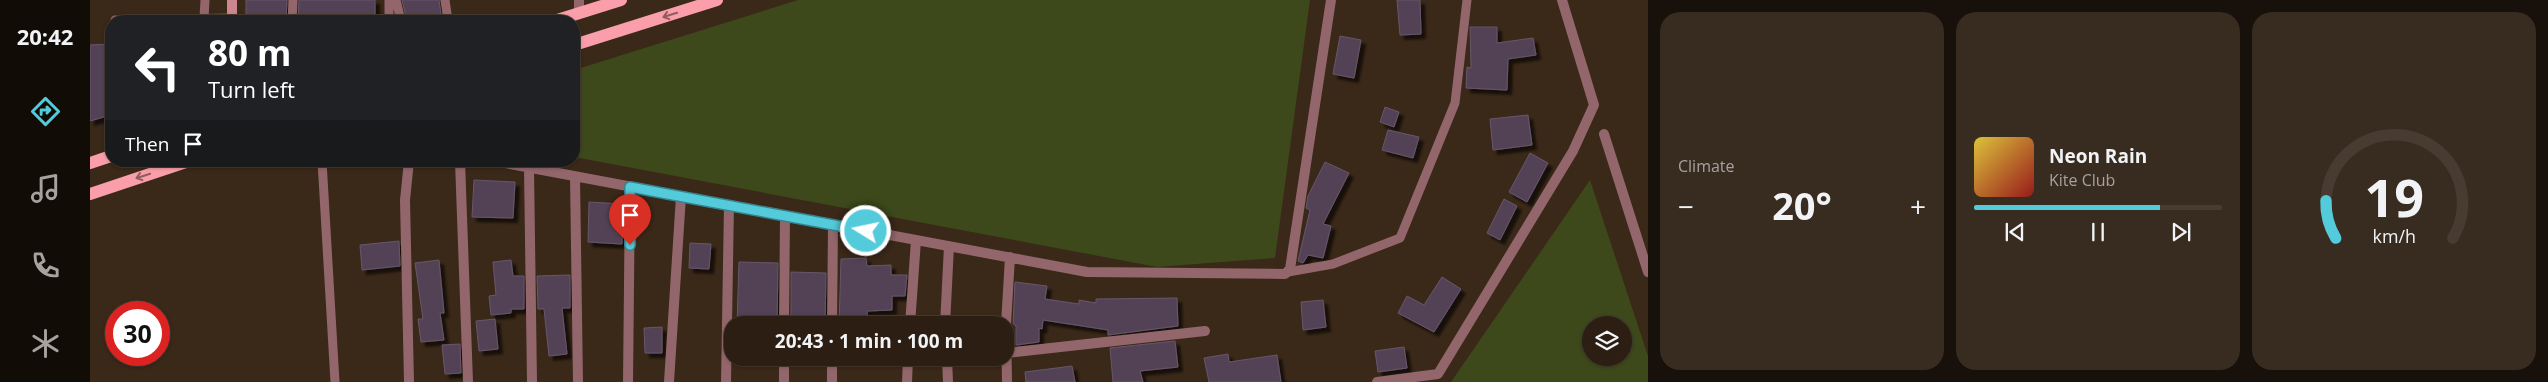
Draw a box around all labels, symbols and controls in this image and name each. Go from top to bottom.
one-way arrow [662,10,678,20]
text: 20:42 [17,21,73,51]
text: 80 m [208,29,291,76]
icon: left [125,35,190,100]
text: Turn left [208,74,295,104]
icon: directions [28,94,63,129]
icon: arrive [179,130,207,158]
text: Then [125,131,169,157]
text: Neon Rain [2049,143,2147,169]
text: Climate [1678,155,1735,177]
text: 19 [2364,161,2424,232]
text: Kite Club [2049,169,2115,191]
icon: music [28,171,63,206]
one-way arrow [135,172,151,182]
text: 20° [1772,179,1832,231]
text: − [1678,187,1694,225]
text: + [1910,187,1926,225]
pin [609,194,651,245]
icon: arrive [616,201,644,229]
position arrow [839,204,891,256]
icon: previous [2001,218,2029,246]
icon: pause [2084,218,2112,246]
icon: next [2167,218,2195,246]
text: km/h [2372,224,2416,248]
icon: phone [28,248,63,283]
speed limit sign: 30 [105,301,170,366]
map controls [1582,316,1632,366]
button: layers [1582,316,1632,366]
icon: climate [28,326,63,361]
text: 20:43 · 1 min · 100 m [775,328,963,354]

